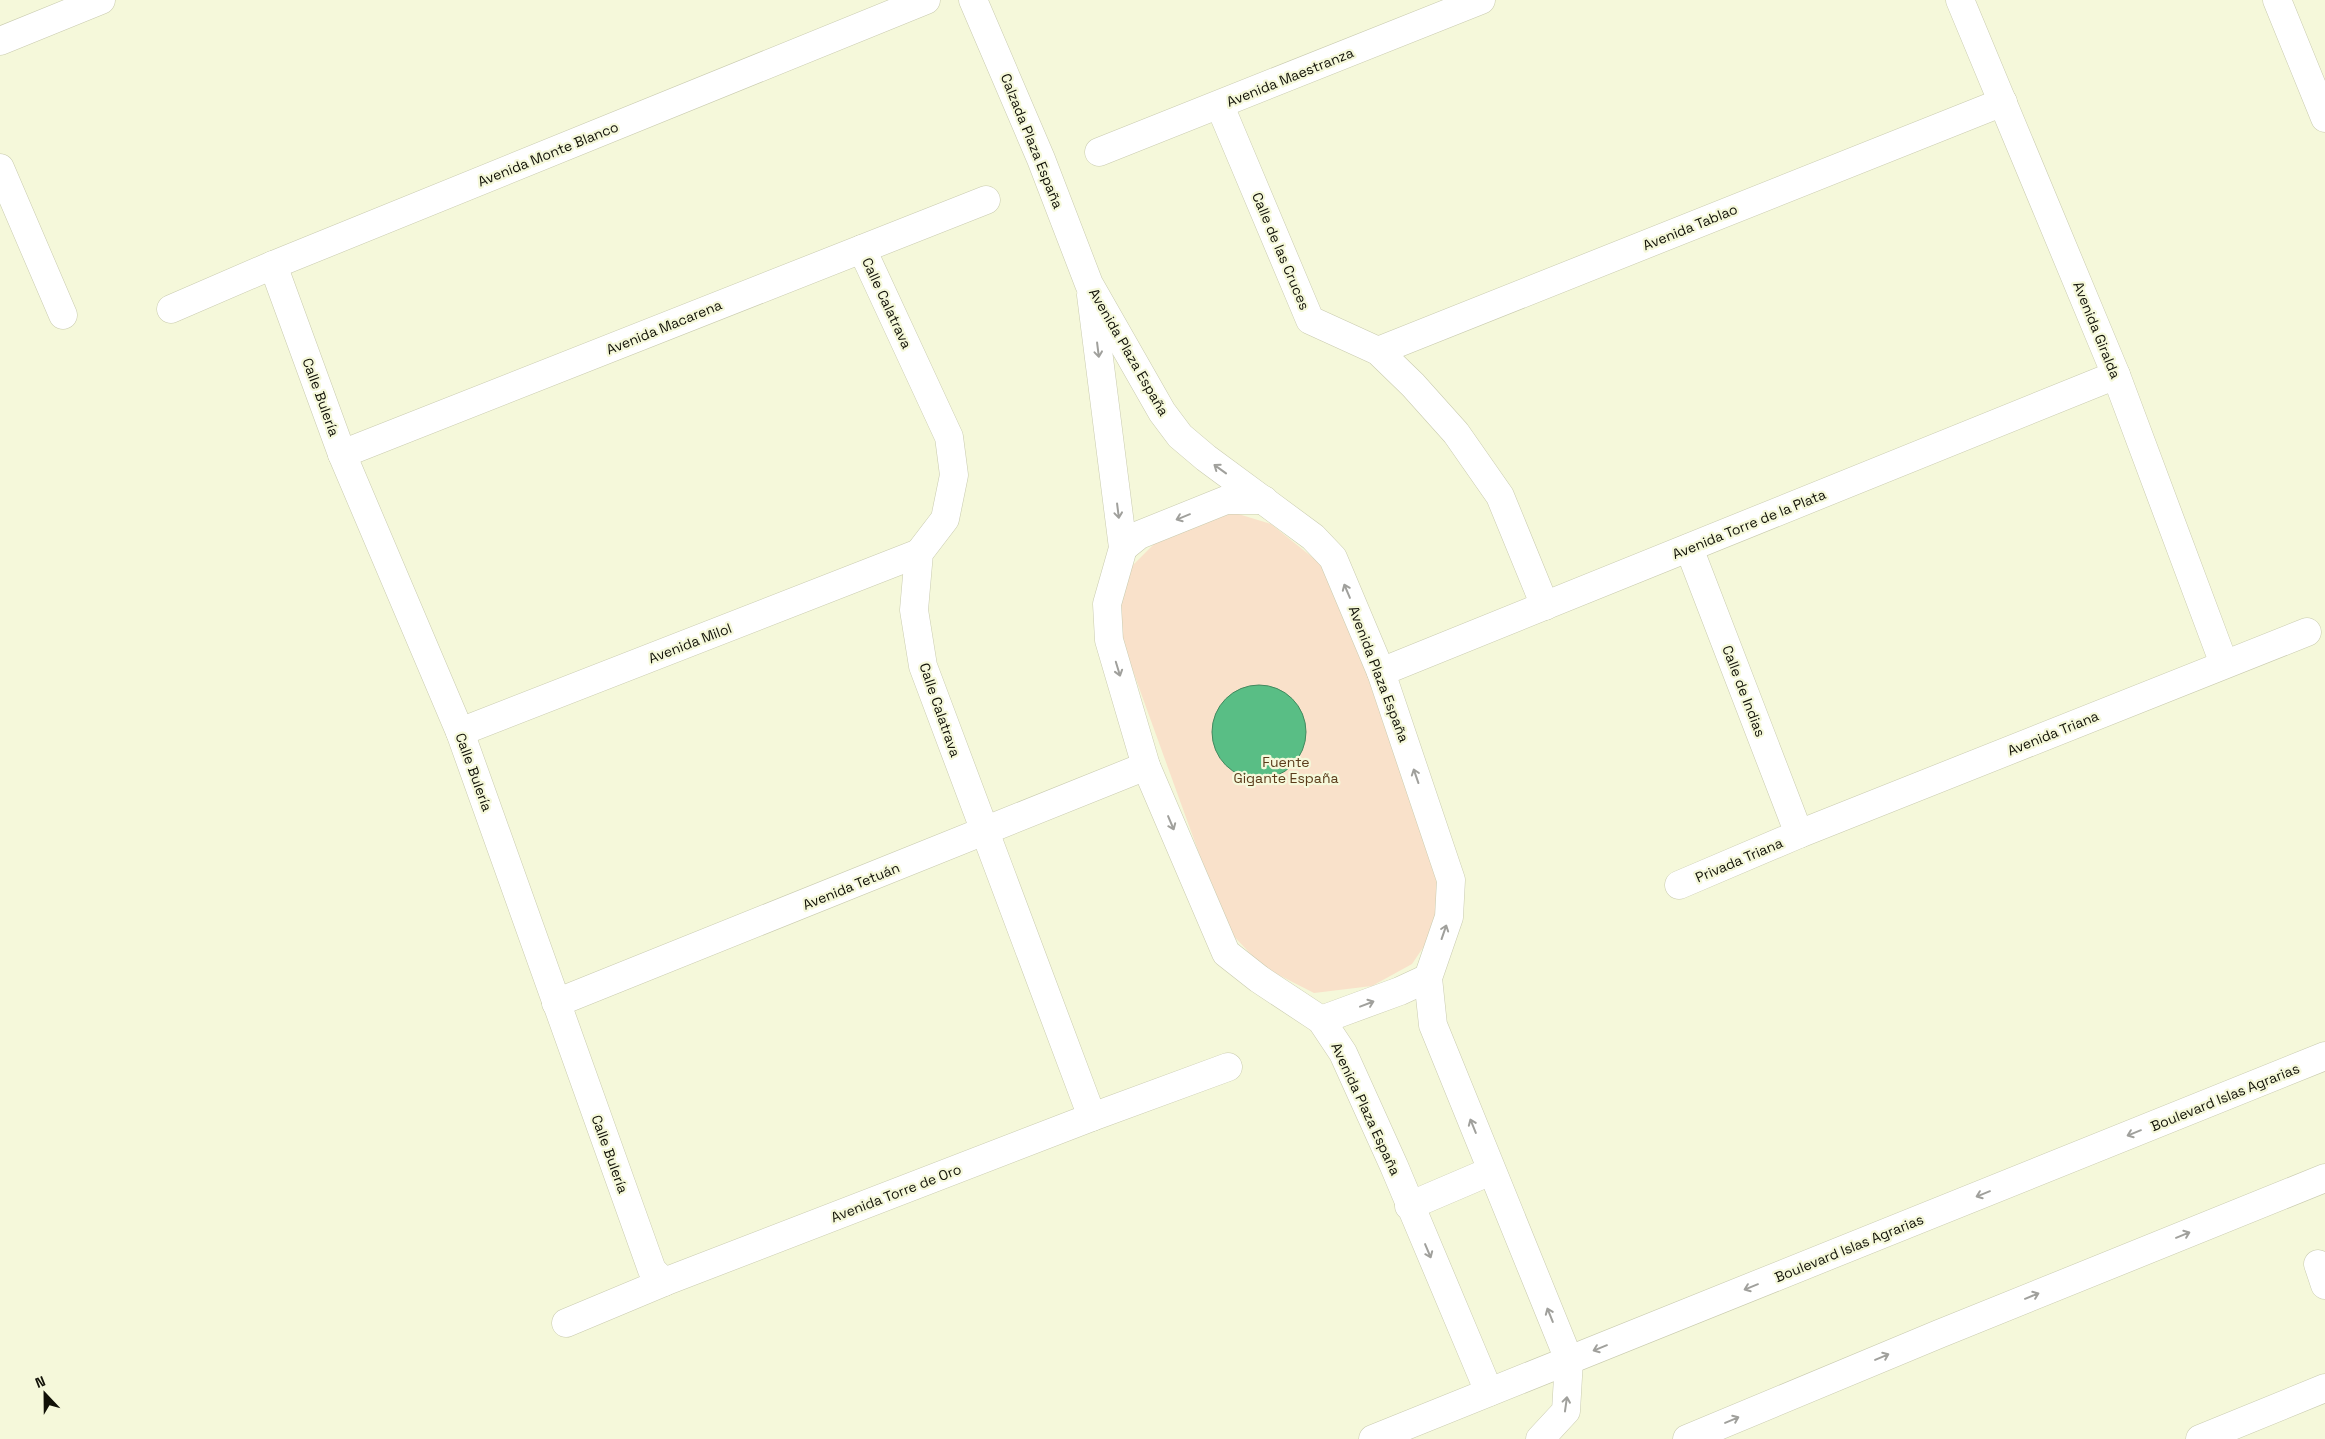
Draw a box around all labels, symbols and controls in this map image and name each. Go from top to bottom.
street label: Avenida Maestranza [1224,43,1356,111]
street label: Calzada Plaza España [997,71,1067,211]
street label: Avenida Monte Blanco [475,117,621,191]
street label: Calle de las Cruces [1248,190,1314,312]
street label: Avenida Tablao [1640,200,1740,254]
street label: Calle Calatrava [858,255,916,351]
street label: Avenida Giralda [2069,279,2125,381]
street label: Avenida Plaza España [1085,285,1173,419]
street label: Avenida Macarena [604,296,724,358]
one-way arrow [1093,341,1103,357]
street label: Calle Bulería [299,355,343,439]
one-way arrow [1213,464,1227,474]
street label: Avenida Torre de la Plata [1670,485,1828,563]
one-way arrow [1114,502,1124,518]
one-way arrow [1176,513,1191,523]
one-way arrow [1342,584,1352,599]
street label: Avenida Plaza España [1345,603,1413,745]
street label: Avenida Milol [646,619,734,667]
street label: Calle de Indias [1718,643,1770,739]
street label: Calle Calatrava [915,661,965,759]
one-way arrow [1113,661,1123,677]
street label: Avenida Triana [2005,706,2101,760]
street label: Calle Bulería [452,730,496,814]
park label: Fuente Gigante España [1233,753,1339,787]
one-way arrow [1411,769,1420,784]
one-way arrow [1166,815,1176,830]
street label: Privada Triana [1693,834,1785,886]
street label: Avenida Tetuán [800,858,902,914]
one-way arrow [1440,924,1449,940]
one-way arrow [1359,999,1374,1008]
street label: Avenida Plaza España [1327,1040,1405,1178]
street label: Boulevard Islas Agrarias [2148,1059,2302,1135]
street label: Calle Bulería [588,1112,632,1196]
one-way arrow [1468,1119,1477,1134]
one-way arrow [2127,1129,2142,1138]
street label: Avenida Torre de Oro [828,1160,964,1226]
one-way arrow [1976,1190,1991,1199]
street label: Boulevard Islas Agrarias [1772,1210,1926,1286]
one-way arrow [2175,1230,2190,1239]
one-way arrow [1424,1243,1434,1258]
one-way arrow [1744,1283,1759,1293]
one-way arrow [2024,1290,2039,1300]
one-way arrow [1545,1308,1555,1323]
one-way arrow [1593,1344,1608,1353]
one-way arrow [1874,1352,1889,1362]
north arrow [20,1369,70,1419]
text: N [32,1372,48,1392]
one-way arrow [1561,1397,1571,1413]
one-way arrow [1724,1415,1739,1425]

